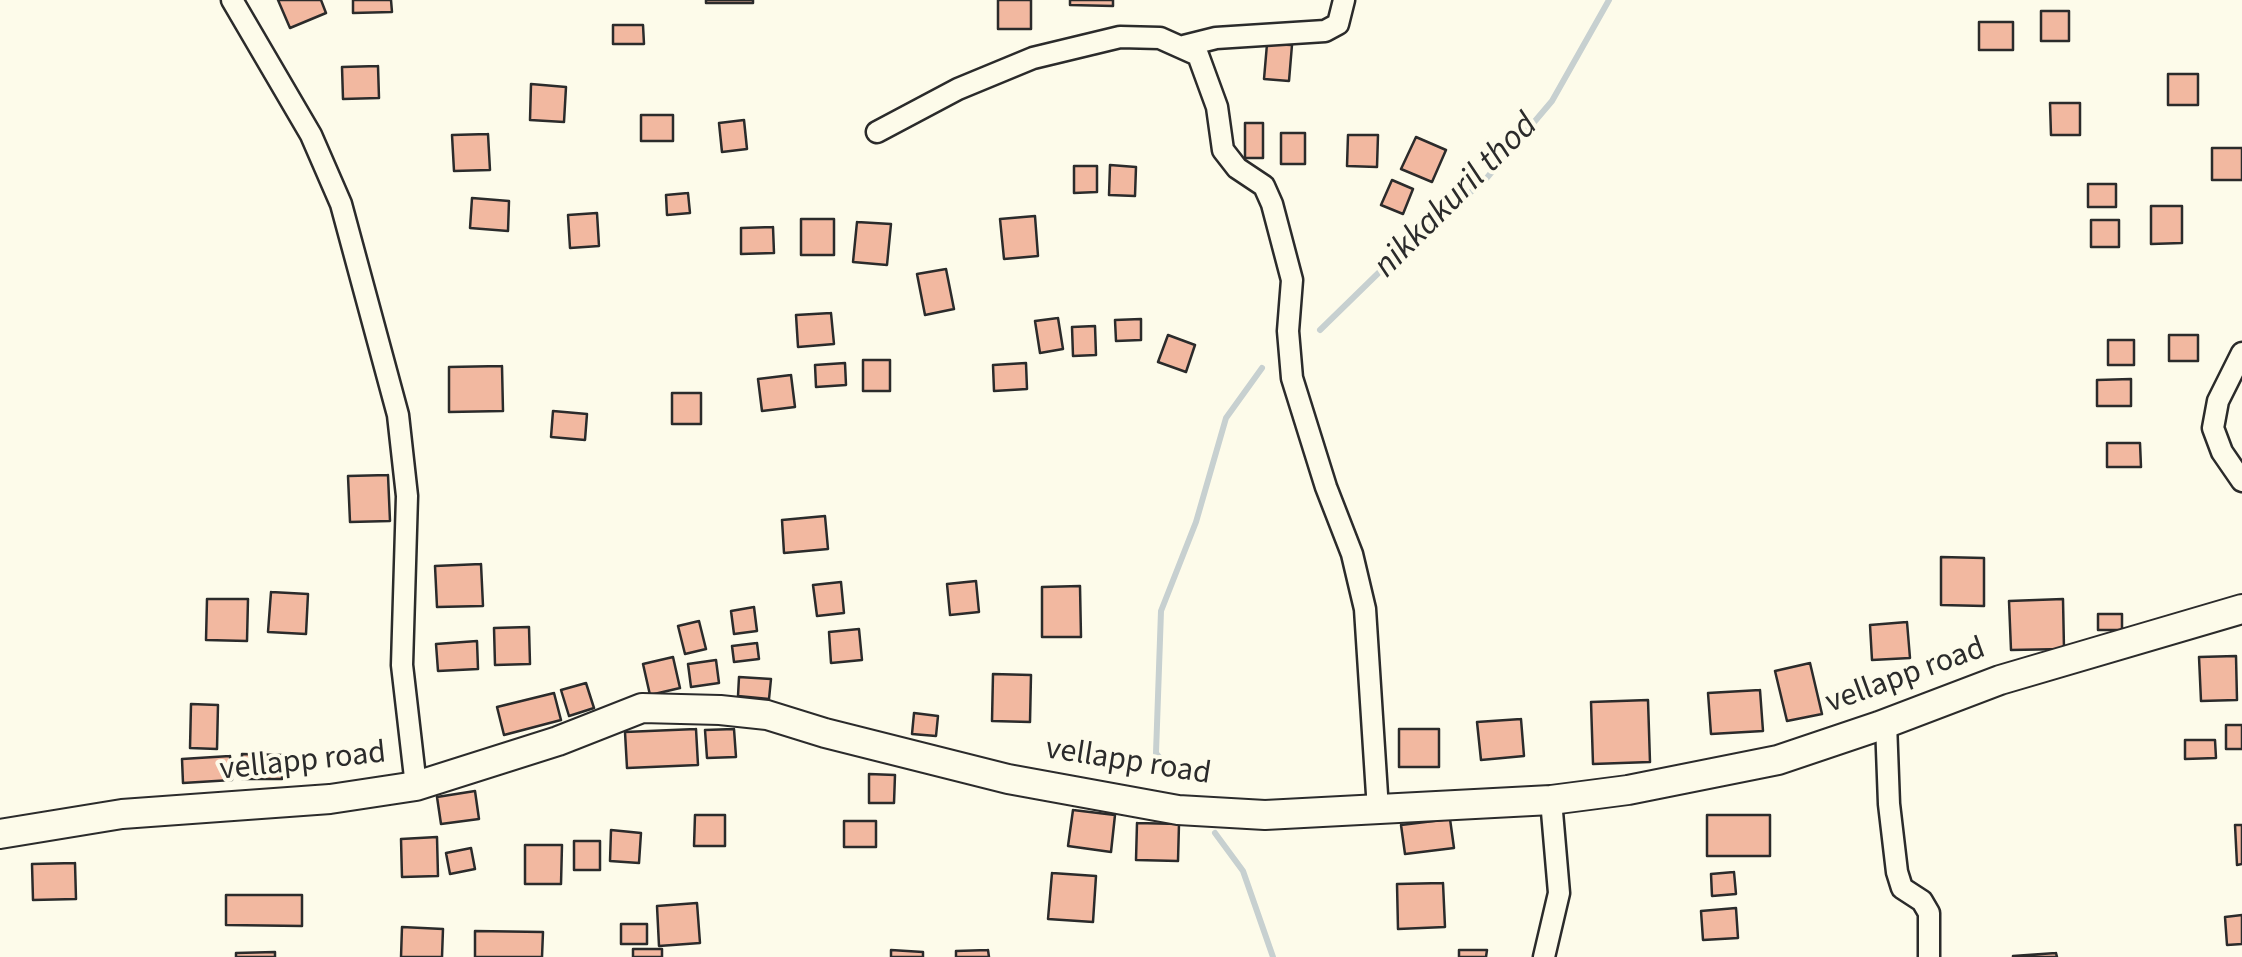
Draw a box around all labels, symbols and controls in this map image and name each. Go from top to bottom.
water label: nikkakuril thod [1366,106,1548,288]
street label: vellapp road [1821,630,1991,724]
street label: vellapp road [1043,731,1213,795]
street label: vellapp road [218,735,388,791]

